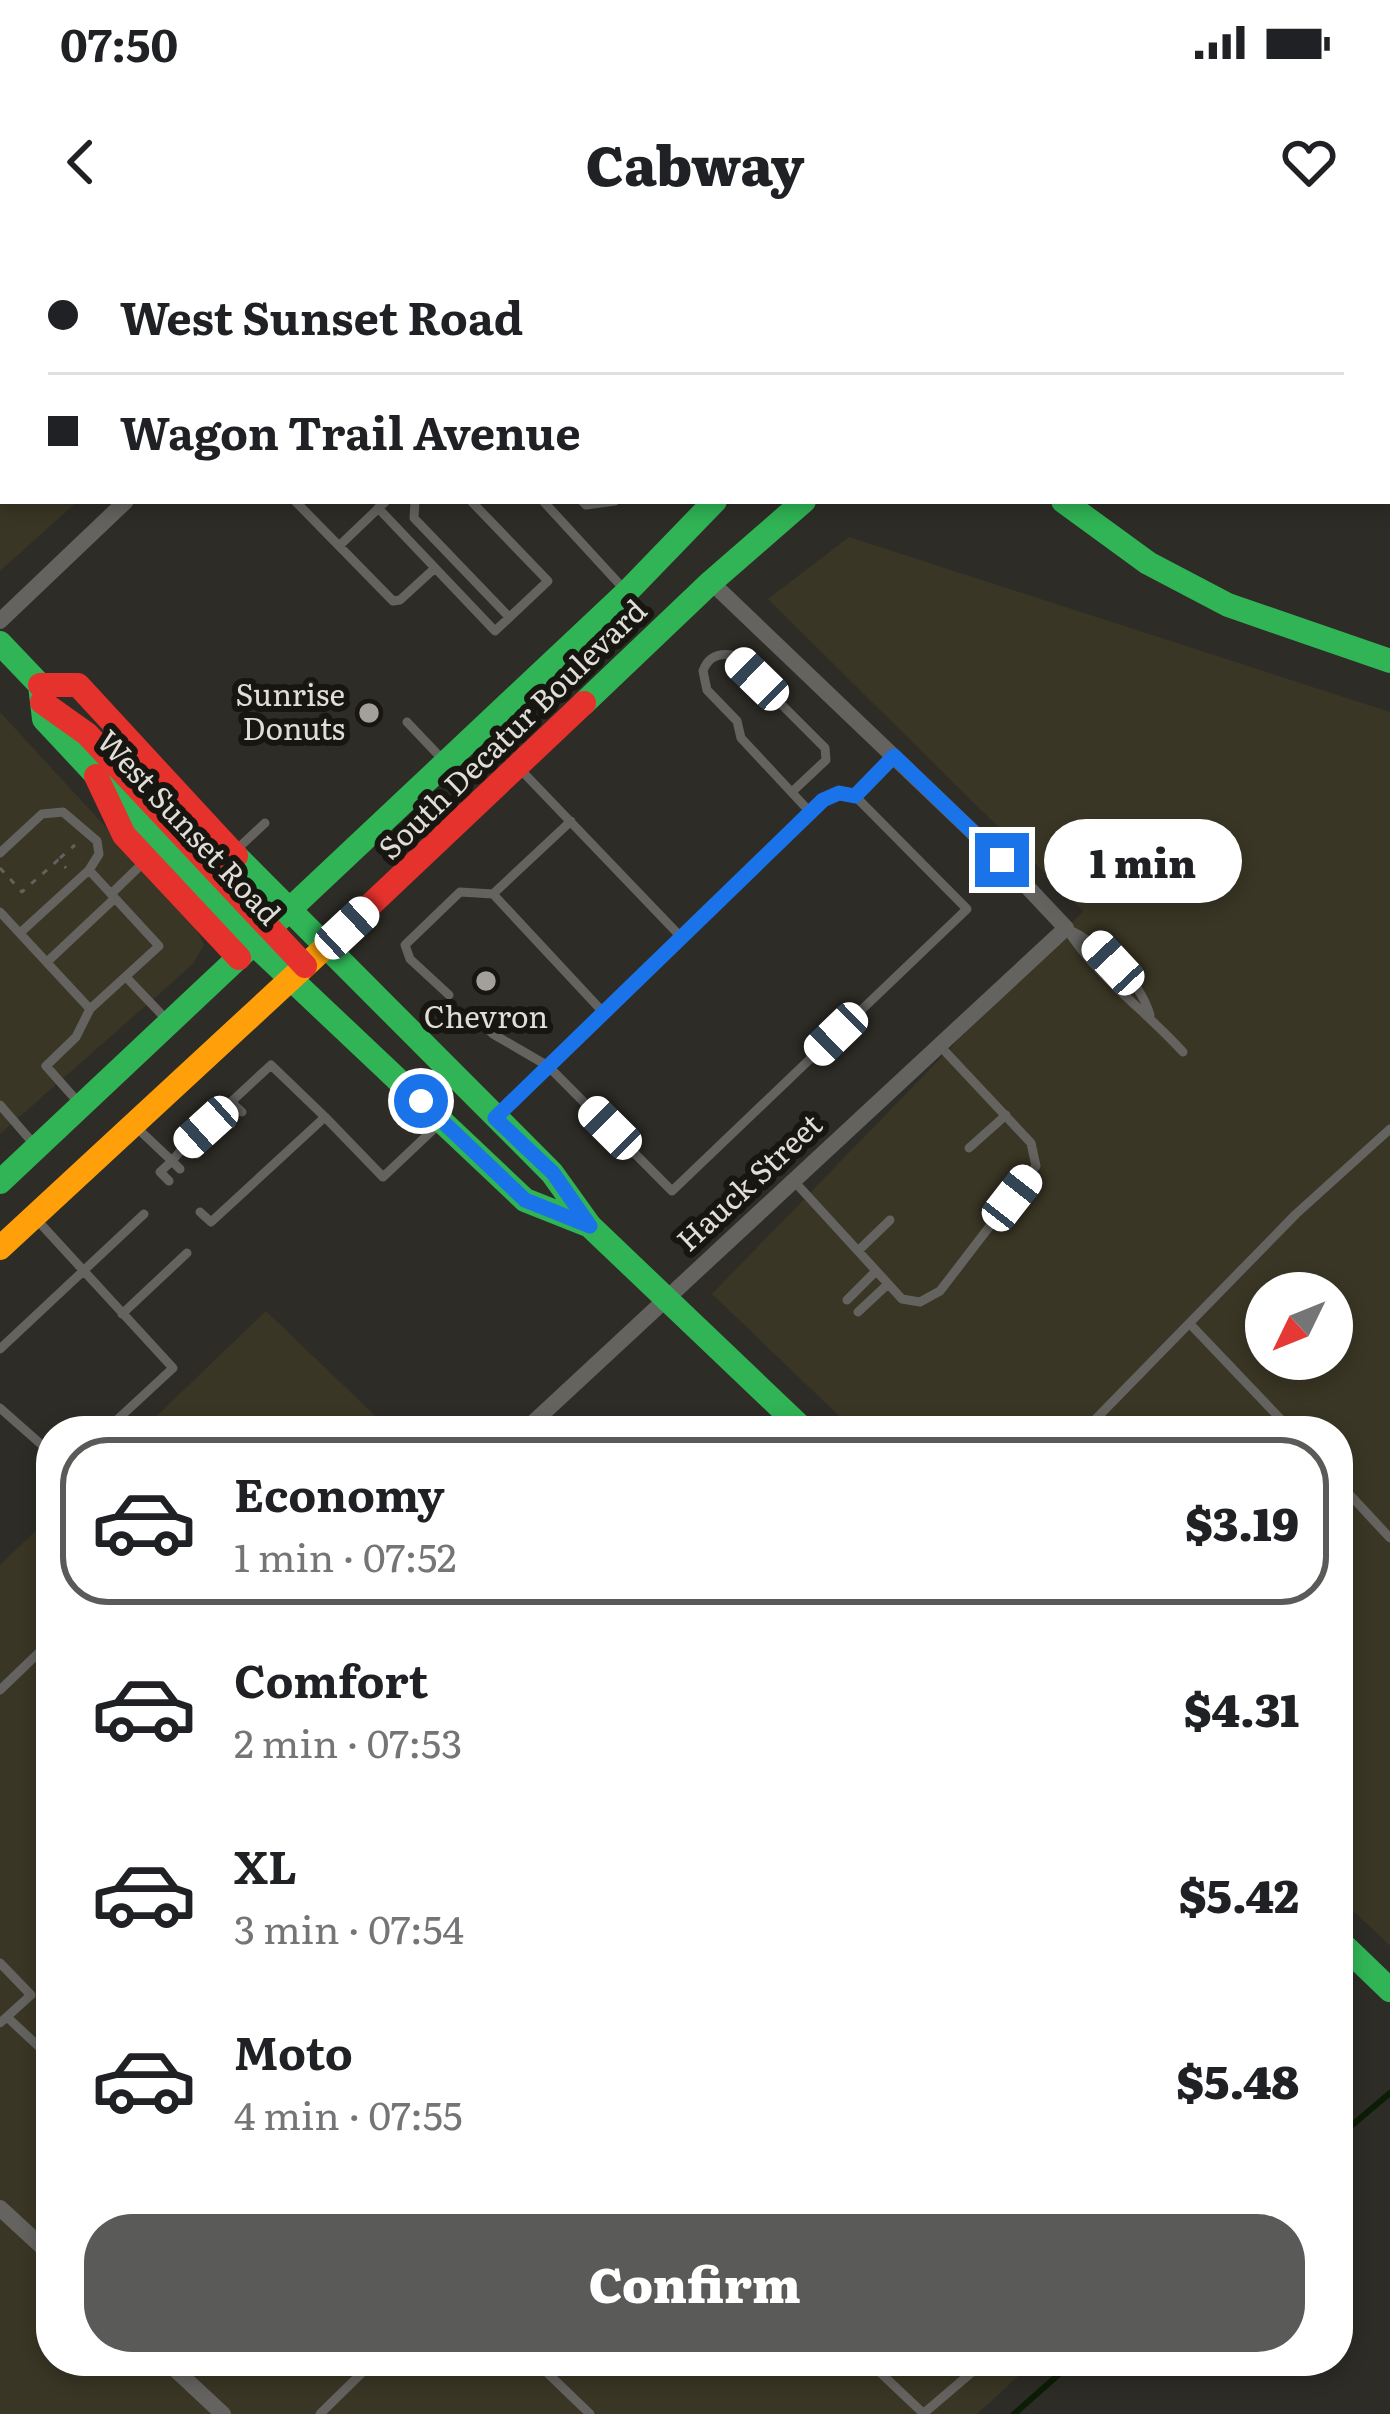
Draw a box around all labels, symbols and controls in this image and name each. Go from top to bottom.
text: 07:50 [60,9,178,76]
text: Cabway [586,122,804,203]
icon: back [48,129,114,195]
icon: heart [1276,129,1342,195]
text: West Sunset Road [120,282,523,349]
text: Wagon Trail Avenue [120,397,581,464]
street label: South Decatur Boulevard [367,588,655,868]
car [719,641,795,717]
place label: Sunrise Donuts [235,671,345,749]
marker: Sunrise Donuts [356,700,382,726]
street label: West Sunset Road [88,719,292,933]
callout: 1 min [1044,818,1242,902]
text: 1 min [1090,832,1196,890]
route end [975,833,1029,887]
car [308,890,386,966]
car [1075,924,1151,1002]
marker: Chevron [473,968,499,994]
place label: Chevron [424,993,548,1037]
car [798,996,874,1072]
route start [394,1074,448,1128]
car [167,1090,245,1164]
car [572,1090,648,1166]
street label: Hauck Street [665,1102,830,1260]
car [976,1159,1048,1237]
north arrow [1245,1272,1353,1380]
map controls [1245,1272,1353,1380]
text: Economy [234,1459,445,1526]
icon: car [90,1467,198,1575]
text: $3.19 [1185,1488,1299,1555]
text: 1 min · 07:52 [234,1526,457,1584]
text: Comfort [234,1645,428,1712]
icon: car [90,1653,198,1761]
text: $4.31 [1184,1674,1299,1741]
text: 2 min · 07:53 [234,1712,462,1770]
text: XL [234,1831,297,1898]
icon: car [90,1839,198,1947]
text: $5.42 [1179,1860,1299,1927]
text: 3 min · 07:54 [234,1898,464,1956]
text: Moto [234,2017,353,2084]
icon: car [90,2025,198,2133]
text: $5.48 [1176,2046,1299,2113]
text: 4 min · 07:55 [234,2084,463,2142]
button: Confirm [84,2214,1305,2352]

